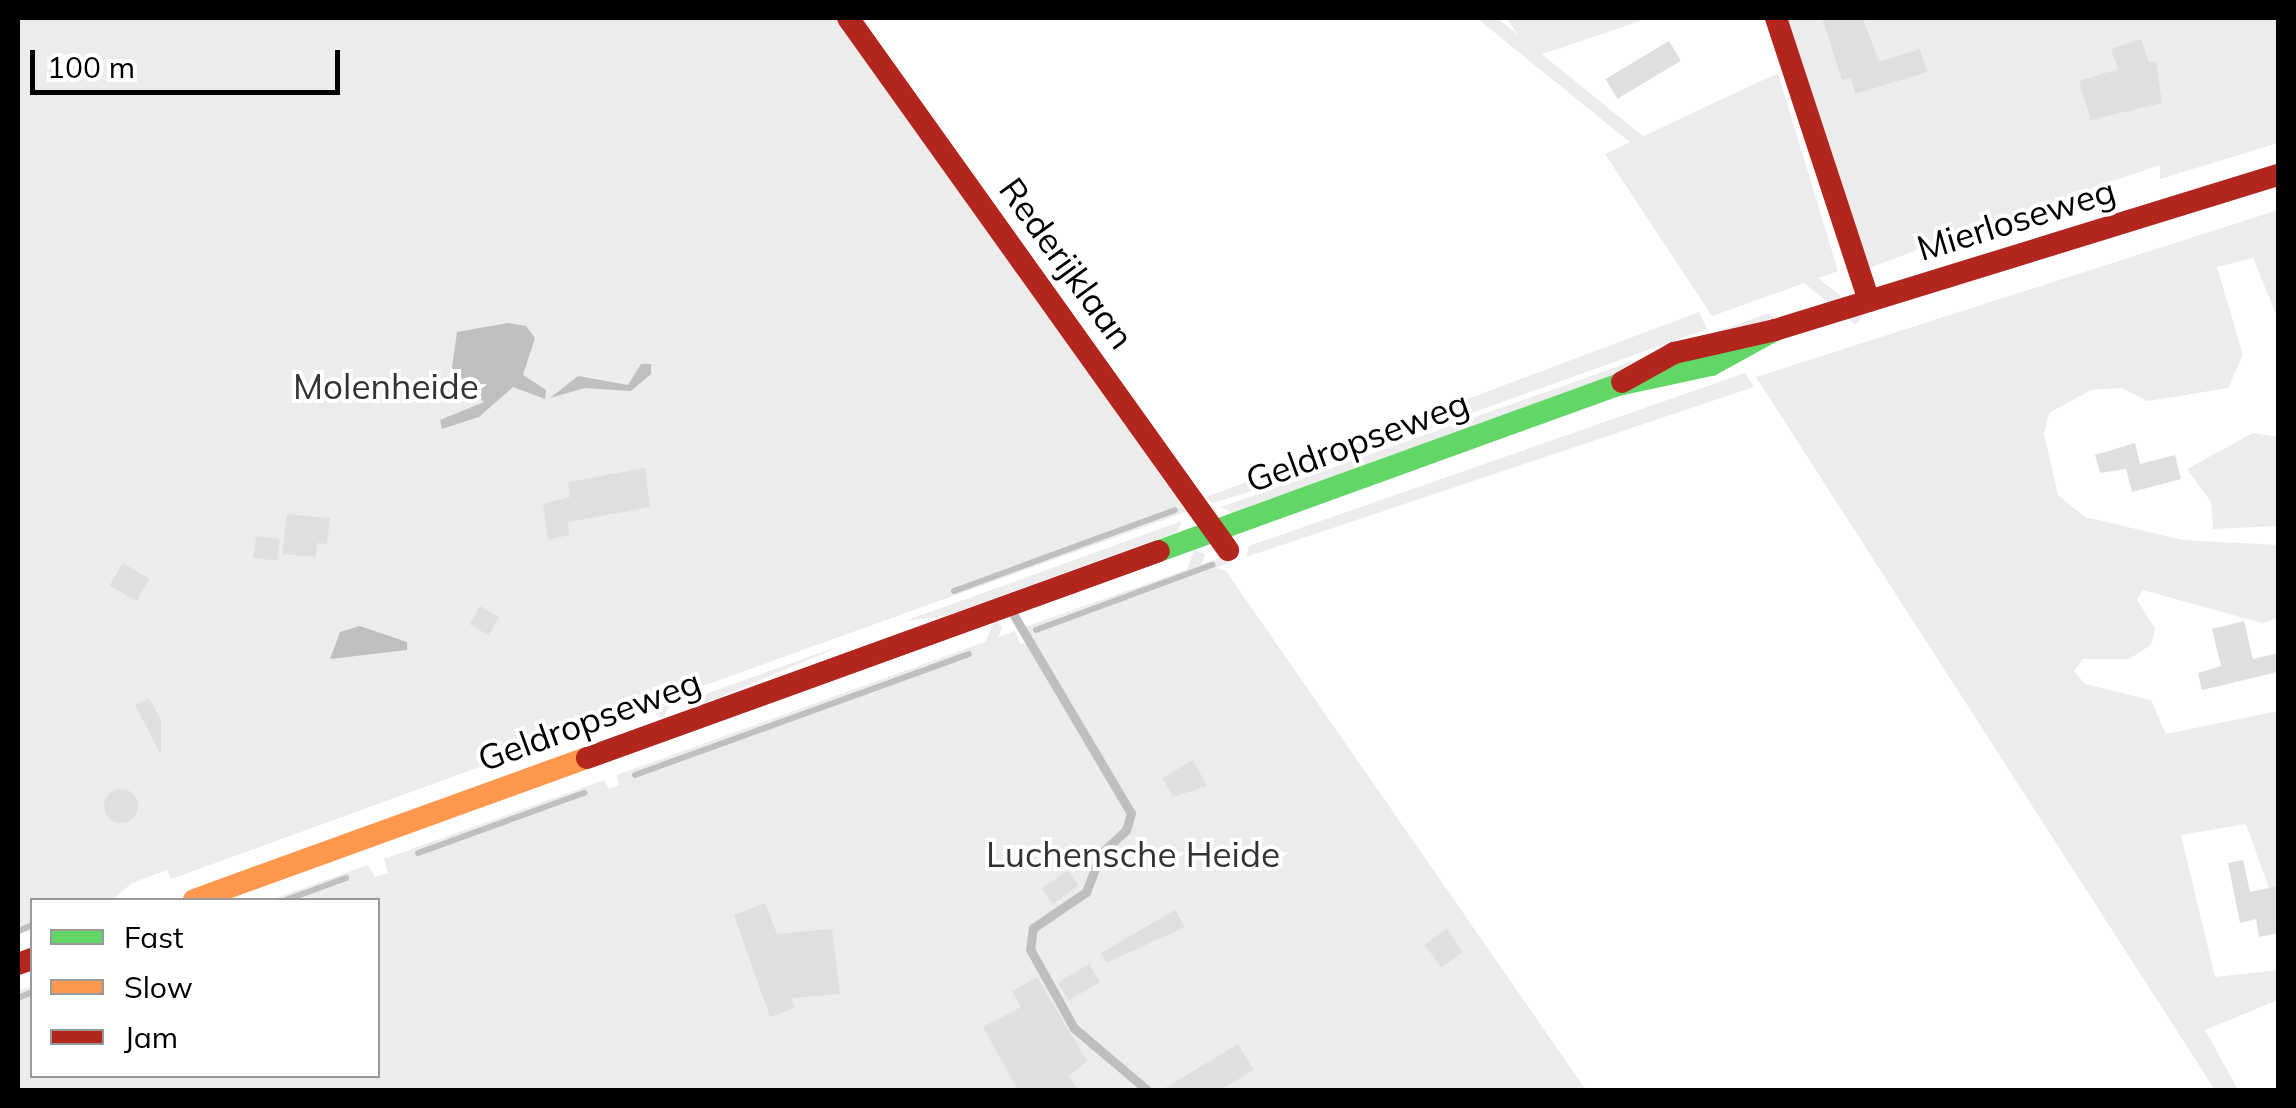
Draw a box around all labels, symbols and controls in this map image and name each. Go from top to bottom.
scale bar [35,30,345,92]
text: 100 m [47,48,135,86]
street label: Rederijklaan [991,169,1143,357]
street label: Mierloseweg [1912,169,2120,269]
park label: Molenheide [293,365,479,407]
street label: Geldropseweg [1240,381,1474,501]
street label: Geldropseweg [472,660,706,780]
park label: Luchensche Heide [986,833,1280,875]
legend [30,898,380,1078]
text: Fast [124,918,184,956]
text: Slow [124,968,193,1006]
text: Jam [124,1018,178,1056]

